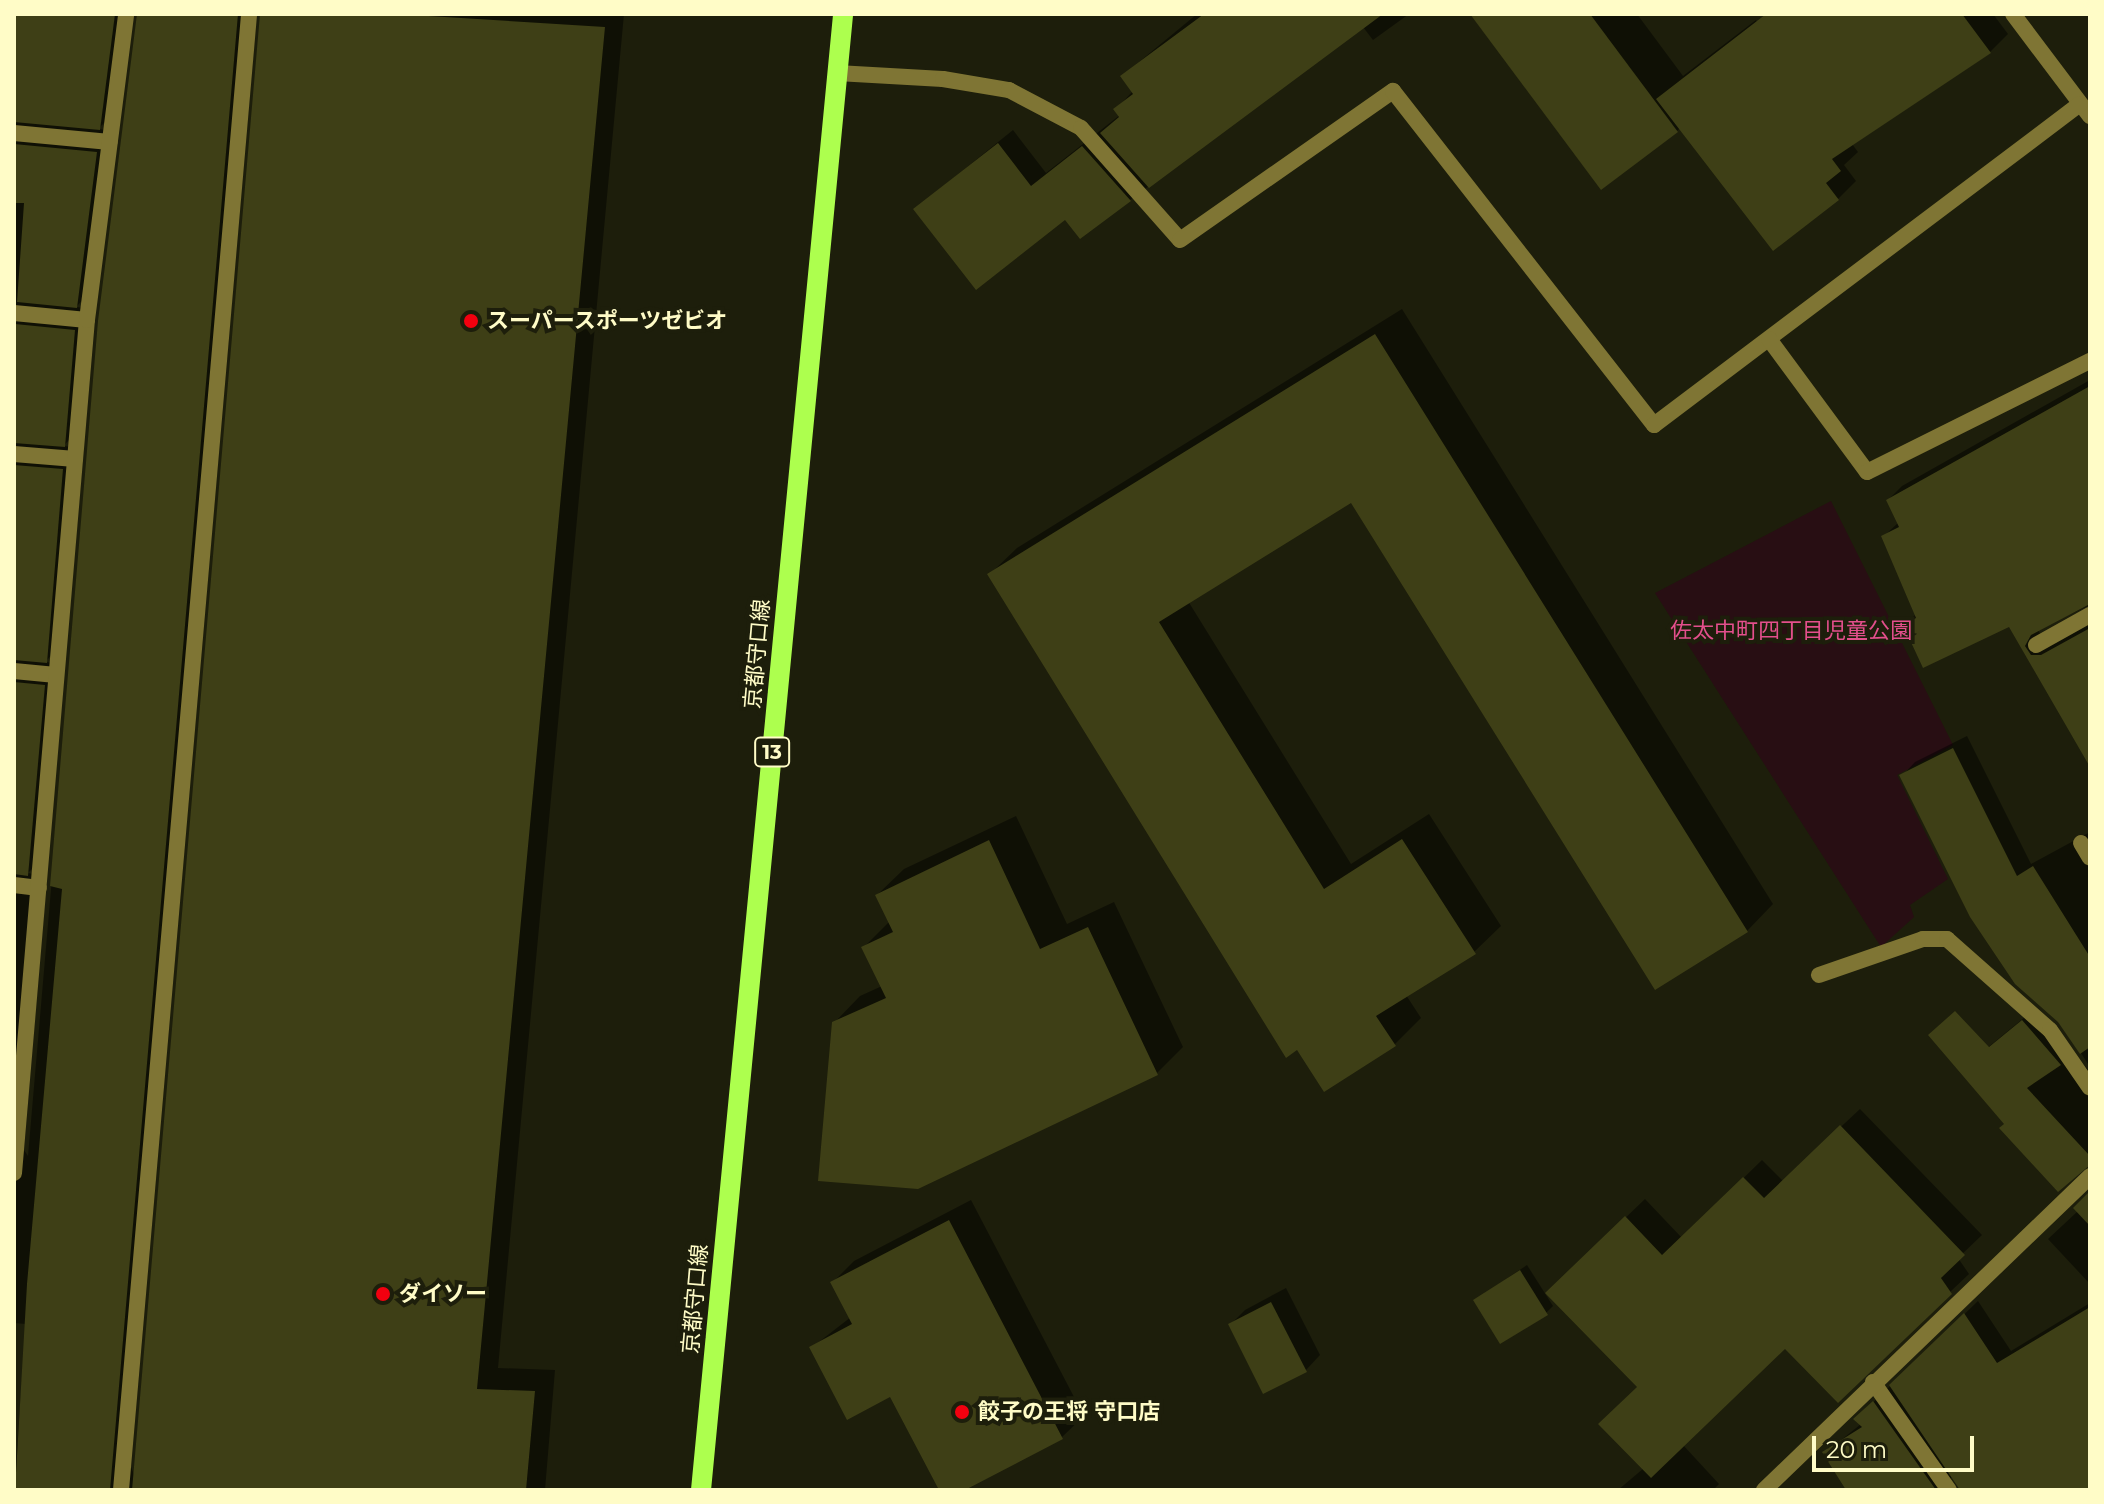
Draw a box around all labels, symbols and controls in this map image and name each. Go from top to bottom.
place label: スーパースポーツゼビオ [487,308,729,334]
marker: スーパースポーツゼビオ [462,312,480,330]
street label: 京都守口線 [739,598,775,710]
park label: 佐太中町四丁目児童公園 [1670,618,1912,644]
road number: 13 [754,736,790,768]
street label: 京都守口線 [677,1243,713,1355]
place label: ダイソー [399,1281,487,1307]
marker: ダイソー [374,1285,392,1303]
place label: 餃子の王将 守口店 [978,1399,1160,1425]
marker: 餃子の王将 守口店 [953,1403,971,1421]
scale bar [1816,1420,1978,1470]
text: 20 m [1826,1435,1887,1464]

